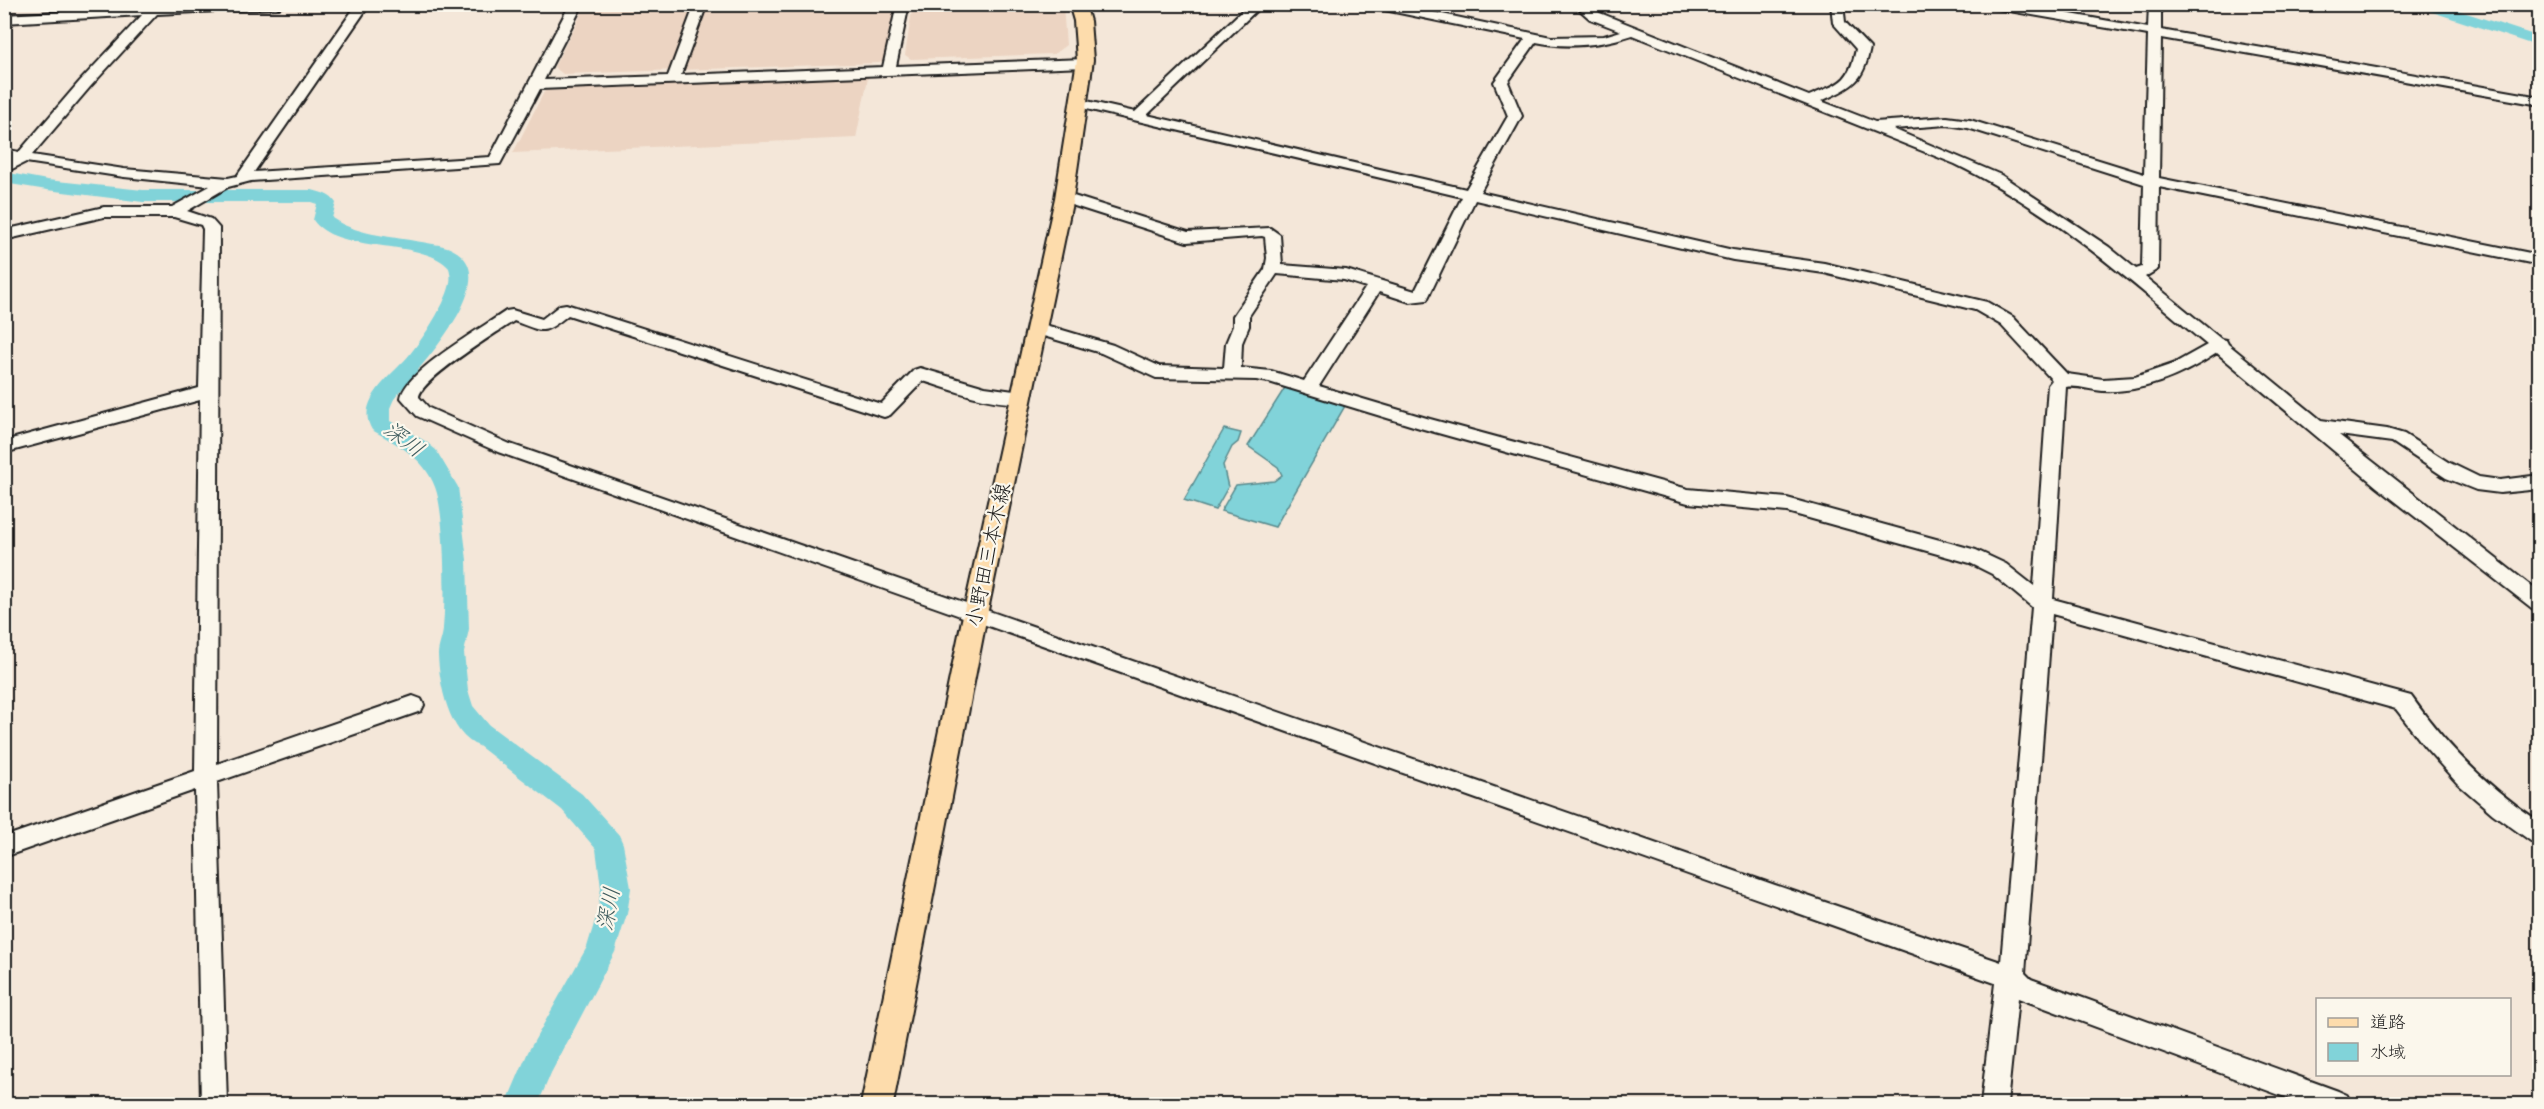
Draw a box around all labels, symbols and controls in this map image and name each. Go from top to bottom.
water label: 深川 [378,414,430,464]
street label: 小野田三本木線 [959,480,1017,630]
water label: 深川 [590,885,626,933]
legend [2316,998,2511,1076]
text: 道路 [2370,1010,2406,1034]
text: 水域 [2370,1040,2406,1064]

